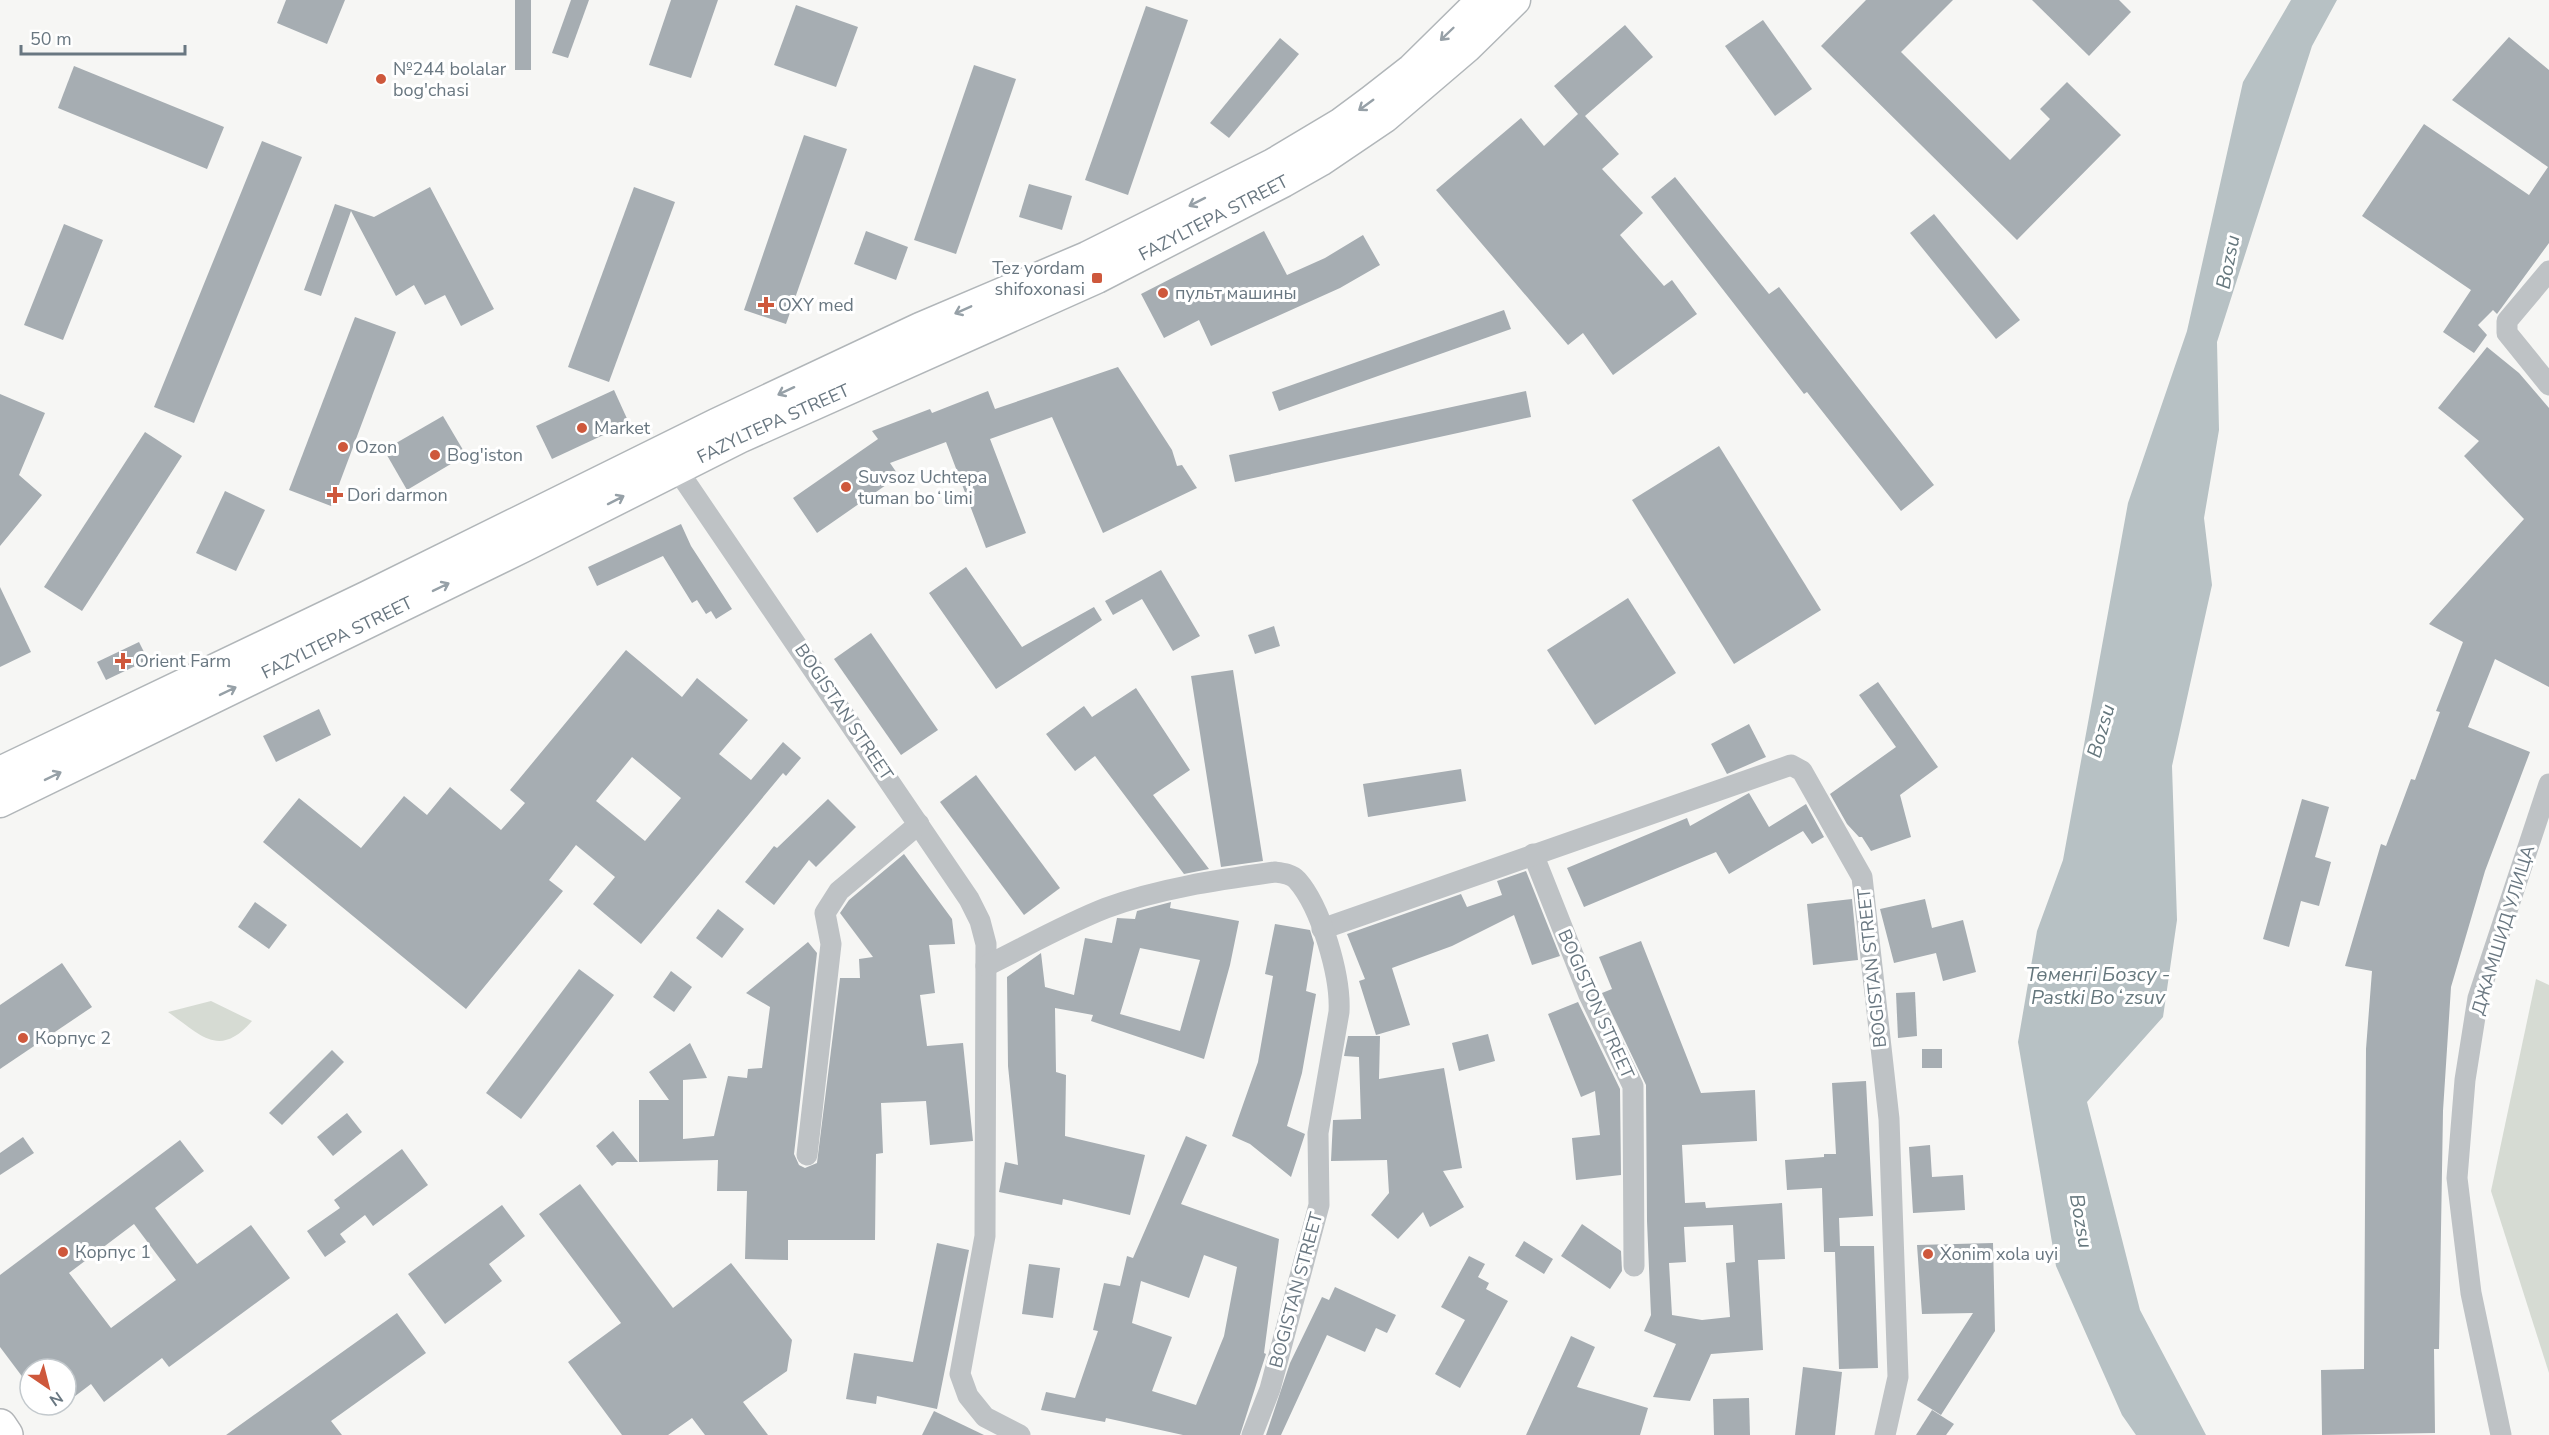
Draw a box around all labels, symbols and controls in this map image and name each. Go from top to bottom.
scale bar [21,18,184,56]
text: 50 m [30,27,72,51]
one-way arrow [1439,27,1454,42]
place label: №244 bolalar bog'chasi [393,57,507,102]
marker: №244 bolalar bog'chasi [374,72,388,86]
one-way arrow [1358,99,1374,111]
street label: FAZYLTEPA STREET [1134,169,1293,266]
one-way arrow [1188,196,1206,208]
water label: Bozsu [2210,233,2246,291]
place label: Tez yordam shifoxonasi [992,256,1085,301]
marker: Tez yordam shifoxonasi [1090,271,1104,285]
place label: пульт машины [1175,281,1297,305]
marker: пульт машины [1156,286,1170,300]
place label: OXY med [778,293,854,317]
marker: OXY med [759,298,773,312]
one-way arrow [954,304,972,316]
street label: FAZYLTEPA STREET [693,378,854,469]
one-way arrow [777,386,795,398]
place label: Market [594,416,651,440]
marker: Market [575,421,589,435]
place label: Ozon [355,435,397,459]
marker: Ozon [336,440,350,454]
place label: Bog'iston [447,443,523,467]
marker: Bog'iston [428,448,442,462]
place label: Suvsoz Uchtepa tuman boʻlimi [858,465,987,510]
marker: Suvsoz Uchtepa tuman boʻlimi [839,480,853,494]
place label: Dori darmon [347,483,448,507]
marker: Dori darmon [328,488,342,502]
one-way arrow [606,494,624,505]
one-way arrow [432,581,449,593]
street label: FAZYLTEPA STREET [257,591,417,685]
street label: BOGISTAN STREET [789,639,899,785]
place label: Orient Farm [135,649,231,673]
marker: Orient Farm [116,654,130,668]
one-way arrow [219,684,237,696]
water label: Bozsu [2081,701,2121,761]
one-way arrow [43,770,61,782]
street label: ДЖАМШИД УЛИЦА [2466,842,2540,1018]
street label: BOGISTAN STREET [1852,887,1892,1049]
street label: BOGISTON STREET [1552,925,1640,1083]
water label: Төменгі Бозсу - Pastki Boʻzsuv [2026,961,2170,1011]
place label: Корпус 2 [35,1026,111,1050]
marker: Корпус 2 [16,1031,30,1045]
water label: Bozsu [2063,1192,2099,1250]
street label: BOGISTAN STREET [1264,1209,1328,1371]
place label: Корпус 1 [75,1240,151,1264]
place label: Xonim xola uyi [1940,1242,2058,1266]
marker: Корпус 1 [56,1245,70,1259]
marker: Xonim xola uyi [1921,1247,1935,1261]
north arrow [18,1357,78,1417]
text: N [45,1386,67,1411]

